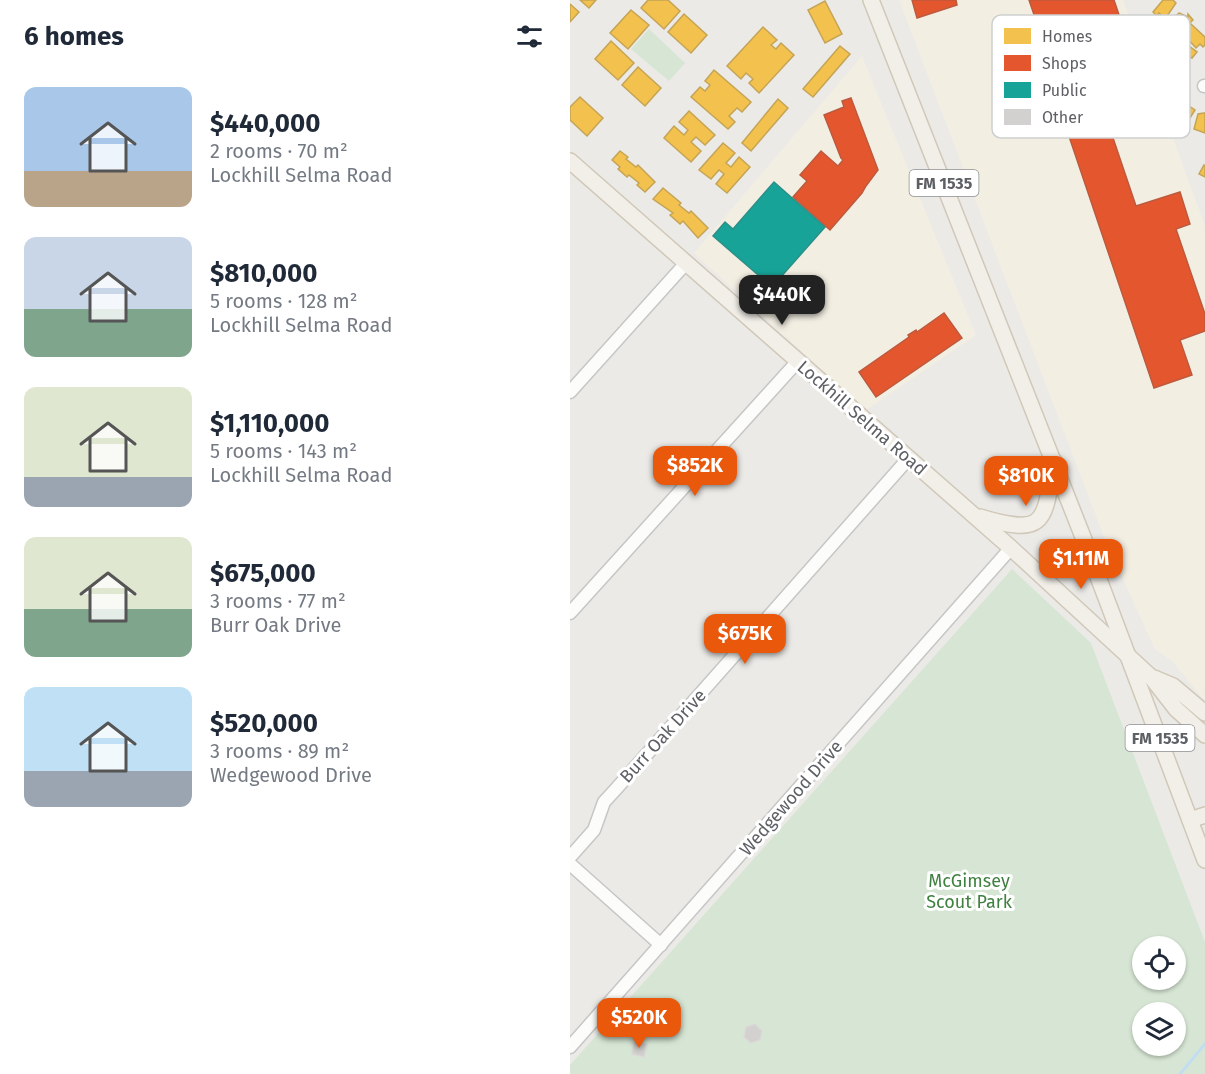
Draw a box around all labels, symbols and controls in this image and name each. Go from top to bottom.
legend [992,15,1190,138]
icon: filters [513,20,546,53]
text: 6 homes [24,21,124,52]
text: Homes [1042,27,1092,46]
text: Shops [1042,54,1086,73]
text: Public [1042,81,1087,100]
text: $440,000 [210,108,320,139]
text: Other [1042,108,1084,127]
icon: home [72,111,144,183]
text: 2 rooms · 70 m² [210,139,348,163]
text: Lockhill Selma Road [210,163,392,187]
road number: FM 1535 [910,170,979,196]
text: $810,000 [210,258,317,289]
icon: home [72,261,144,333]
pin: $440K [740,275,824,326]
text: $440K [753,282,811,306]
text: 5 rooms · 128 m² [210,289,358,313]
text: Lockhill Selma Road [210,313,392,337]
street label: Lockhill Selma Road [793,356,931,480]
text: $1,110,000 [210,408,329,439]
icon: home [72,411,144,483]
text: 5 rooms · 143 m² [210,439,357,463]
pin: $852K [653,446,737,497]
text: $852K [667,453,723,477]
pin: $810K [984,456,1068,507]
text: Lockhill Selma Road [210,463,392,487]
text: $810K [998,463,1054,487]
pin: $1.11M [1032,539,1130,590]
text: $1.11M [1053,546,1109,570]
text: $675,000 [210,558,316,589]
icon: home [72,561,144,633]
text: 3 rooms · 77 m² [210,589,346,613]
text: Burr Oak Drive [210,613,342,637]
pin: $675K [703,614,787,665]
text: $675K [718,621,772,645]
street label: Burr Oak Drive [615,685,711,787]
text: $520,000 [210,708,318,739]
icon: home [72,711,144,783]
road number: FM 1535 [1126,725,1194,751]
street label: Wedgewood Drive [735,736,847,860]
text: 3 rooms · 89 m² [210,739,349,763]
text: Wedgewood Drive [210,763,372,787]
park label: McGimsey Scout Park [926,870,1013,913]
map controls [1132,936,1186,1056]
button: locate [1132,936,1186,990]
pin: $520K [597,998,681,1049]
button: layers [1132,1002,1186,1056]
text: $520K [611,1005,667,1029]

